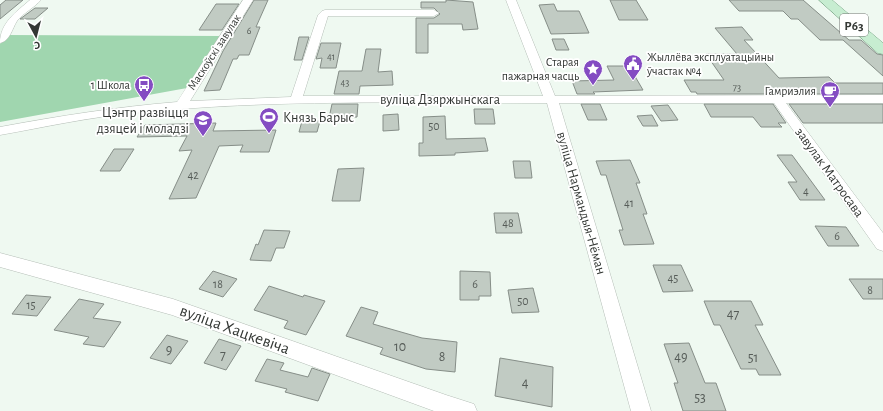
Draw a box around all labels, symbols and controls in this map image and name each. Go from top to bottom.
street label: Маскоўскі завулак [185,11,244,93]
road number: Р63 [840,14,868,36]
north arrow [16,16,56,56]
house number: 6 [247,26,252,36]
text: С [33,40,41,51]
place label: Жыллёва эксплуатацыйны ўчастак №4 [646,51,774,78]
house number: 41 [327,52,335,62]
public building icon: Жыллёва эксплуатацыйны ўчастак №4 [622,53,644,81]
place label: Старая пажарная часць [502,56,579,82]
place icon: Старая пажарная часць [582,58,604,86]
bus stop icon: 1 Школа [133,74,155,102]
house number: 43 [341,78,349,88]
place label: 1 Школа [91,79,131,91]
cafe icon: Гамриэлия [819,80,841,108]
house number: 73 [733,83,741,93]
place label: Гамриэлия [764,85,816,97]
street label: вуліца Дзяржынскага [380,93,501,107]
place label: Цэнтр развіцця дзяцей і моладзі [97,106,189,136]
sports icon: Князь Барыс [258,106,280,134]
school or university icon: Цэнтр развіцця дзяцей і моладзі [192,109,214,137]
place label: Князь Барыс [283,111,355,125]
house number: 50 [428,120,440,132]
street label: завулак Матросава [792,125,867,220]
street label: вуліца Нармандыя-Нёман [554,130,608,276]
house number: 42 [187,169,199,181]
house number: 4 [803,185,809,197]
house number: 41 [624,197,634,209]
house number: 48 [502,217,514,229]
house number: 6 [834,230,840,242]
house number: 45 [668,272,678,284]
house number: 18 [213,278,223,290]
house number: 6 [472,278,478,290]
house number: 8 [867,284,873,296]
house number: 50 [517,295,529,307]
house number: 15 [26,299,36,311]
street label: вуліца Хацкевіча [177,302,292,358]
house number: 47 [727,307,739,321]
house number: 10 [394,340,406,354]
house number: 9 [166,343,172,357]
house number: 7 [220,348,226,362]
house number: 8 [439,350,445,364]
house number: 49 [674,350,688,364]
house number: 51 [748,351,758,365]
house number: 4 [522,376,529,390]
house number: 53 [694,391,706,405]

